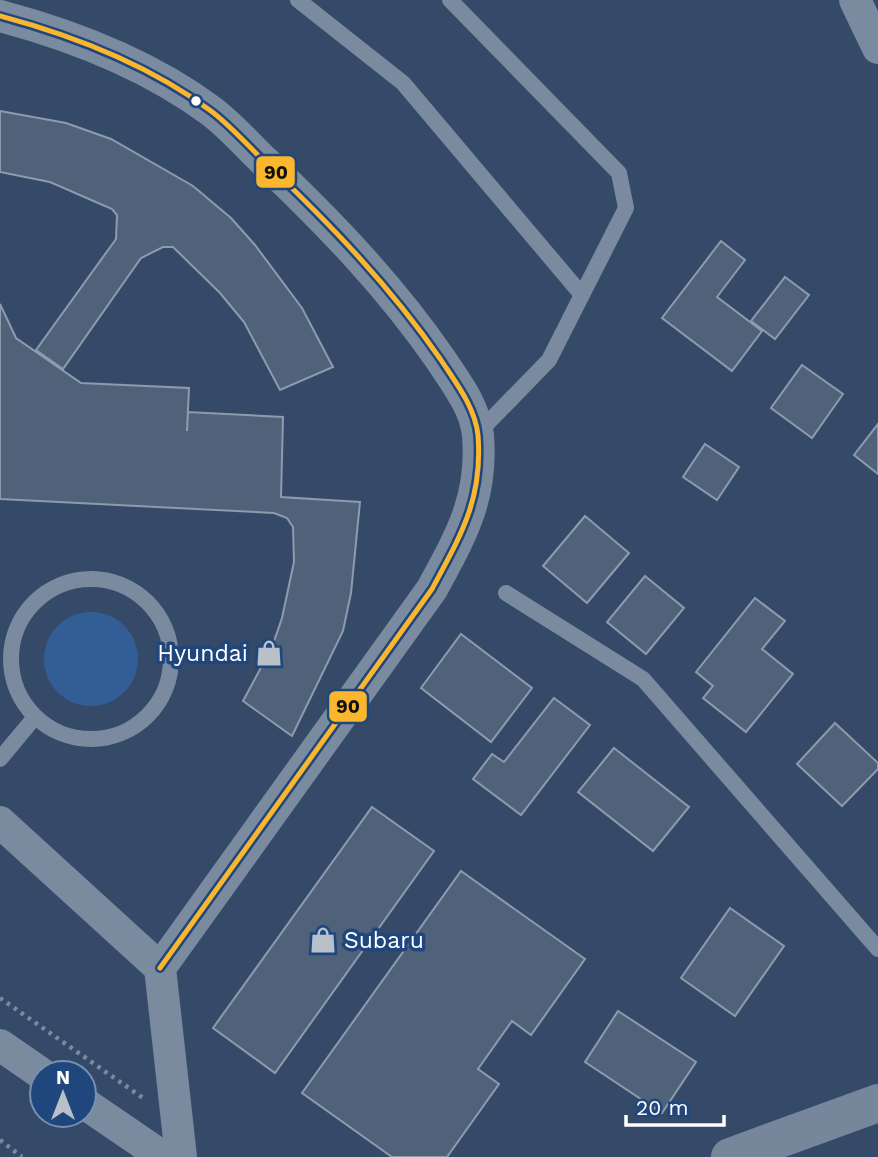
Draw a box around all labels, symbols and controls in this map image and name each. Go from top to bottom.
unlabelled marker [189,94,203,108]
line badge: 90 [255,155,296,189]
text: 90 [264,161,288,184]
shop icon: Hyundai [254,638,284,668]
place label: Hyundai [157,640,248,667]
line badge: 90 [328,690,368,723]
text: 90 [336,695,360,718]
shop icon: Subaru [308,925,338,955]
place label: Subaru [344,927,424,954]
north arrow [28,1059,98,1129]
text: N [56,1066,70,1089]
scale bar [626,1084,724,1128]
text: 20 m [636,1095,688,1120]

